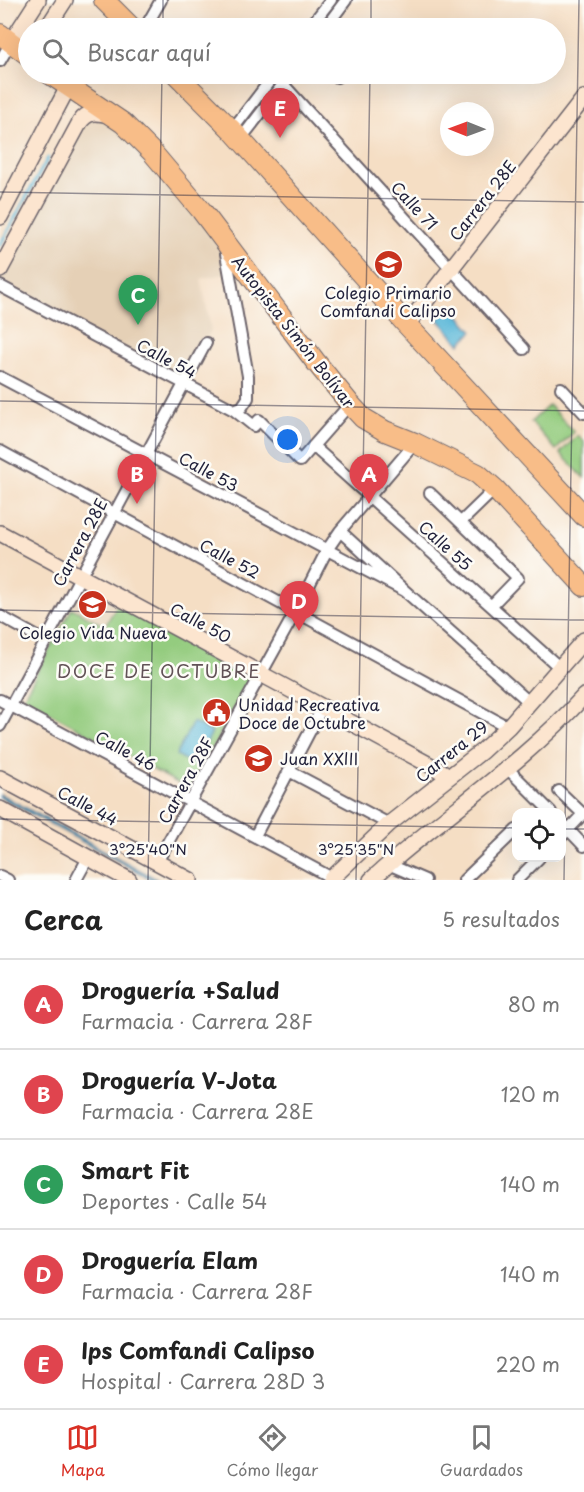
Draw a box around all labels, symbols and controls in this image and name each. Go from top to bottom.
search box [18,18,566,84]
icon: search [39,35,72,68]
text: Buscar aquí [87,35,211,68]
pin: E [260,88,300,138]
north arrow [440,102,494,156]
street label: Carrera 28E [443,155,521,245]
street label: Calle 71 [386,175,444,235]
school or university icon: Colegio Primario Comfandi Calipso [372,248,404,280]
street label: Autopista Simón Bolívar [227,250,362,413]
pin: C [118,276,158,325]
place label: Colegio Primario Comfandi Calipso [320,280,456,322]
street label: Calle 54 [133,332,201,384]
your location [273,425,302,454]
street label: Calle 53 [175,445,243,497]
pin: B [118,454,156,504]
pin: A [350,454,388,504]
street label: Carrera 28E [46,494,112,590]
street label: Calle 55 [414,514,478,576]
street label: Calle 52 [196,532,264,584]
pin: D [280,582,318,631]
school or university icon: Colegio Vida Nueva [77,588,109,620]
street label: Calle 50 [166,596,236,648]
place label: Colegio Vida Nueva [19,620,168,644]
district label: DOCE DE OCTUBRE [57,657,261,684]
place label: Unidad Recreativa Doce de Octubre [238,692,380,734]
public building icon: Unidad Recreativa Doce de Octubre [201,697,233,729]
street label: Carrera 29 [410,714,492,788]
street label: Calle 46 [91,724,161,776]
street label: Carrera 28F [151,732,219,828]
school or university icon: Juan XXIII [243,742,275,774]
place label: Juan XXIII [280,746,358,770]
street label: Calle 44 [54,779,122,831]
map controls [512,808,566,862]
button: locate [512,808,566,862]
text: 3°25'40"N [109,837,187,860]
text: 3°25'35"N [318,837,394,860]
text: Cerca [24,900,103,939]
text: 5 resultados [442,904,560,934]
text: Droguería +Salud [81,973,279,1006]
text: A [36,989,51,1019]
text: 80 m [508,989,560,1019]
text: Farmacia · Carrera 28F [81,1006,312,1036]
text: Droguería V-Jota [81,1063,277,1096]
text: B [37,1079,50,1109]
text: 120 m [501,1079,560,1109]
text: Farmacia · Carrera 28E [81,1096,314,1126]
text: Smart Fit [81,1153,189,1186]
text: C [36,1169,51,1199]
text: 140 m [500,1169,560,1199]
text: Deportes · Calle 54 [81,1186,268,1216]
text: Droguería Elam [81,1243,258,1276]
text: D [36,1259,51,1289]
text: 140 m [500,1259,560,1289]
text: Farmacia · Carrera 28F [81,1276,312,1306]
text: Ips Comfandi Calipso [81,1333,314,1366]
text: E [37,1349,50,1379]
text: 220 m [496,1349,560,1379]
text: Hospital · Carrera 28D 3 [81,1366,325,1396]
tab: Mapa [61,1421,105,1481]
tab: Cómo llegar [227,1421,318,1481]
tab: Guardados [440,1421,523,1481]

